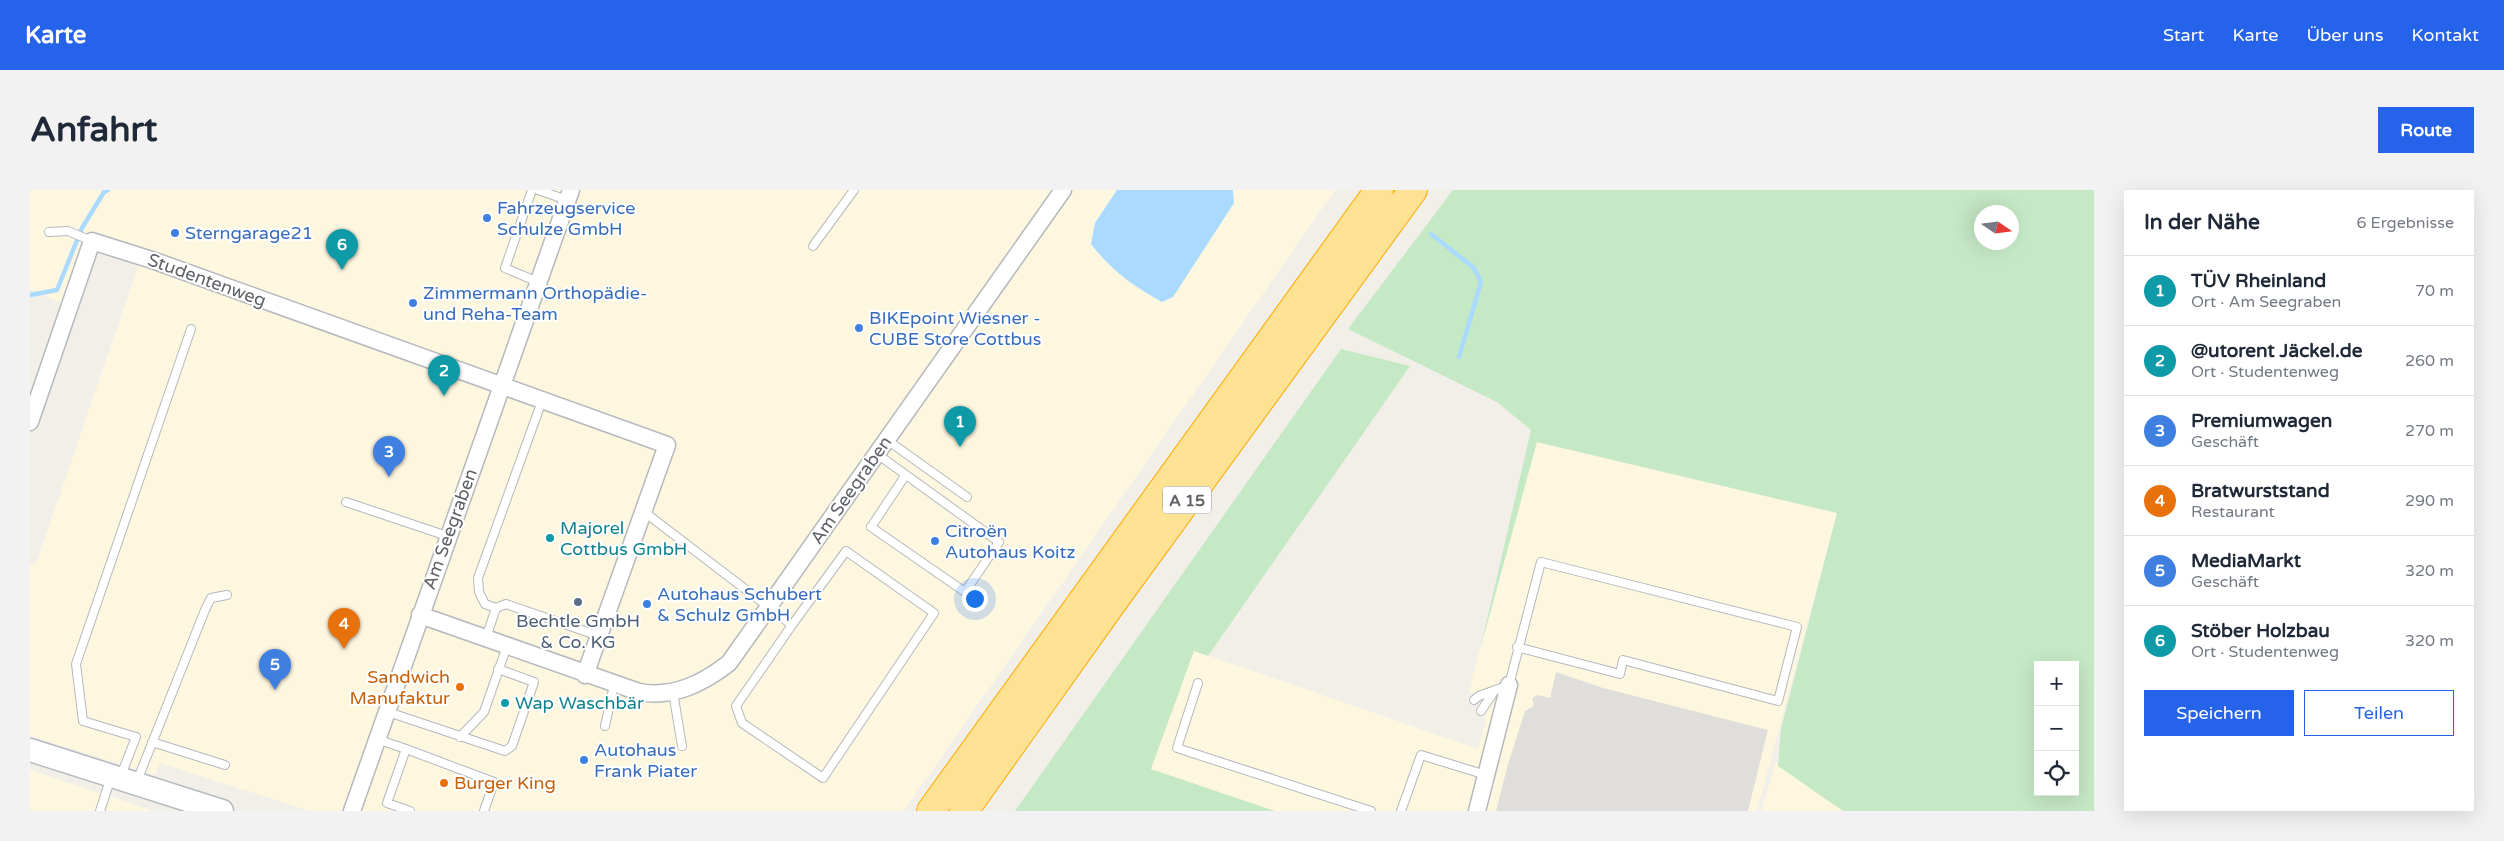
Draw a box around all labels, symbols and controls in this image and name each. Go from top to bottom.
text: Karte [25,21,86,50]
text: Start [2163,24,2204,46]
text: Karte [2232,24,2278,46]
text: Über uns [2306,24,2384,46]
text: Kontakt [2412,24,2479,46]
button: Route [2378,107,2474,153]
text: Anfahrt [30,109,157,151]
place label: Fahrzeugservice Schulze GmbH [497,197,635,240]
north arrow [1974,205,2019,250]
text: In der Nähe [2144,210,2260,235]
marker: Fahrzeugservice Schulze GmbH [481,212,493,224]
text: 6 Ergebnisse [2356,213,2454,233]
place label: Sterngarage21 [185,222,313,244]
marker: Sterngarage21 [169,227,181,239]
pin: 6 [326,229,358,270]
street label: Studentenweg [145,248,269,312]
text: TÜV Rheinland [2191,270,2326,292]
text: 1 [2155,281,2165,301]
text: 70 m [2415,281,2454,301]
place label: Zimmermann Orthopädie- und Reha-Team [423,282,647,325]
text: Ort · Am Seegraben [2191,292,2341,312]
marker: Zimmermann Orthopädie- und Reha-Team [407,297,419,309]
place label: BIKEpoint Wiesner - CUBE Store Cottbus [869,307,1041,350]
marker: BIKEpoint Wiesner - CUBE Store Cottbus [853,322,865,334]
text: @utorent Jäckel.de [2191,340,2362,362]
text: 2 [2155,351,2165,371]
text: 260 m [2405,351,2454,371]
pin: 2 [428,355,460,396]
text: Ort · Studentenweg [2191,362,2339,382]
pin: 1 [944,406,976,447]
text: Premiumwagen [2191,410,2332,432]
text: 3 [2155,421,2165,441]
text: 270 m [2405,421,2454,441]
street label: Am Seegraben [806,432,896,548]
text: Geschäft [2191,432,2259,452]
pin: 3 [373,436,405,477]
street label: Am Seegraben [418,466,482,592]
text: Bratwurststand [2191,480,2330,502]
road number: A 15 [1163,486,1211,514]
text: 4 [2155,491,2165,511]
text: 290 m [2405,491,2454,511]
text: Restaurant [2191,502,2275,522]
place label: Majorel Cottbus GmbH [560,517,687,560]
place label: Citroën Autohaus Koitz [945,520,1075,563]
marker: Majorel Cottbus GmbH [544,532,556,544]
marker: Citroën Autohaus Koitz [929,535,941,547]
text: MediaMarkt [2191,550,2301,572]
text: 5 [2155,561,2165,581]
text: 320 m [2405,561,2454,581]
text: Geschäft [2191,572,2259,592]
place label: Autohaus Schubert & Schulz GmbH [657,583,822,626]
your location [962,586,988,612]
marker: Bechtle GmbH & Co. KG [572,596,584,608]
marker: Autohaus Schubert & Schulz GmbH [641,598,653,610]
pin: 4 [328,608,360,649]
place label: Bechtle GmbH & Co. KG [516,610,640,653]
text: Stöber Holzbau [2191,620,2330,642]
text: 6 [2155,631,2165,651]
text: 320 m [2405,631,2454,651]
text: Ort · Studentenweg [2191,642,2339,662]
pin: 5 [259,649,291,690]
map controls [2034,661,2079,796]
button: + [2034,661,2079,706]
place label: Sandwich Manufaktur [349,666,450,709]
marker: Sandwich Manufaktur [454,681,466,693]
button: Speichern [2144,690,2294,736]
button: Teilen [2304,690,2454,736]
place label: Wap Waschbär [515,692,644,714]
marker: Wap Waschbär [499,697,511,709]
button: − [2034,706,2079,751]
place label: Autohaus Frank Piater [594,739,697,782]
button: locate [2034,751,2079,796]
marker: Autohaus Frank Piater [578,754,590,766]
place label: Burger King [454,772,556,794]
marker: Burger King [438,777,450,789]

